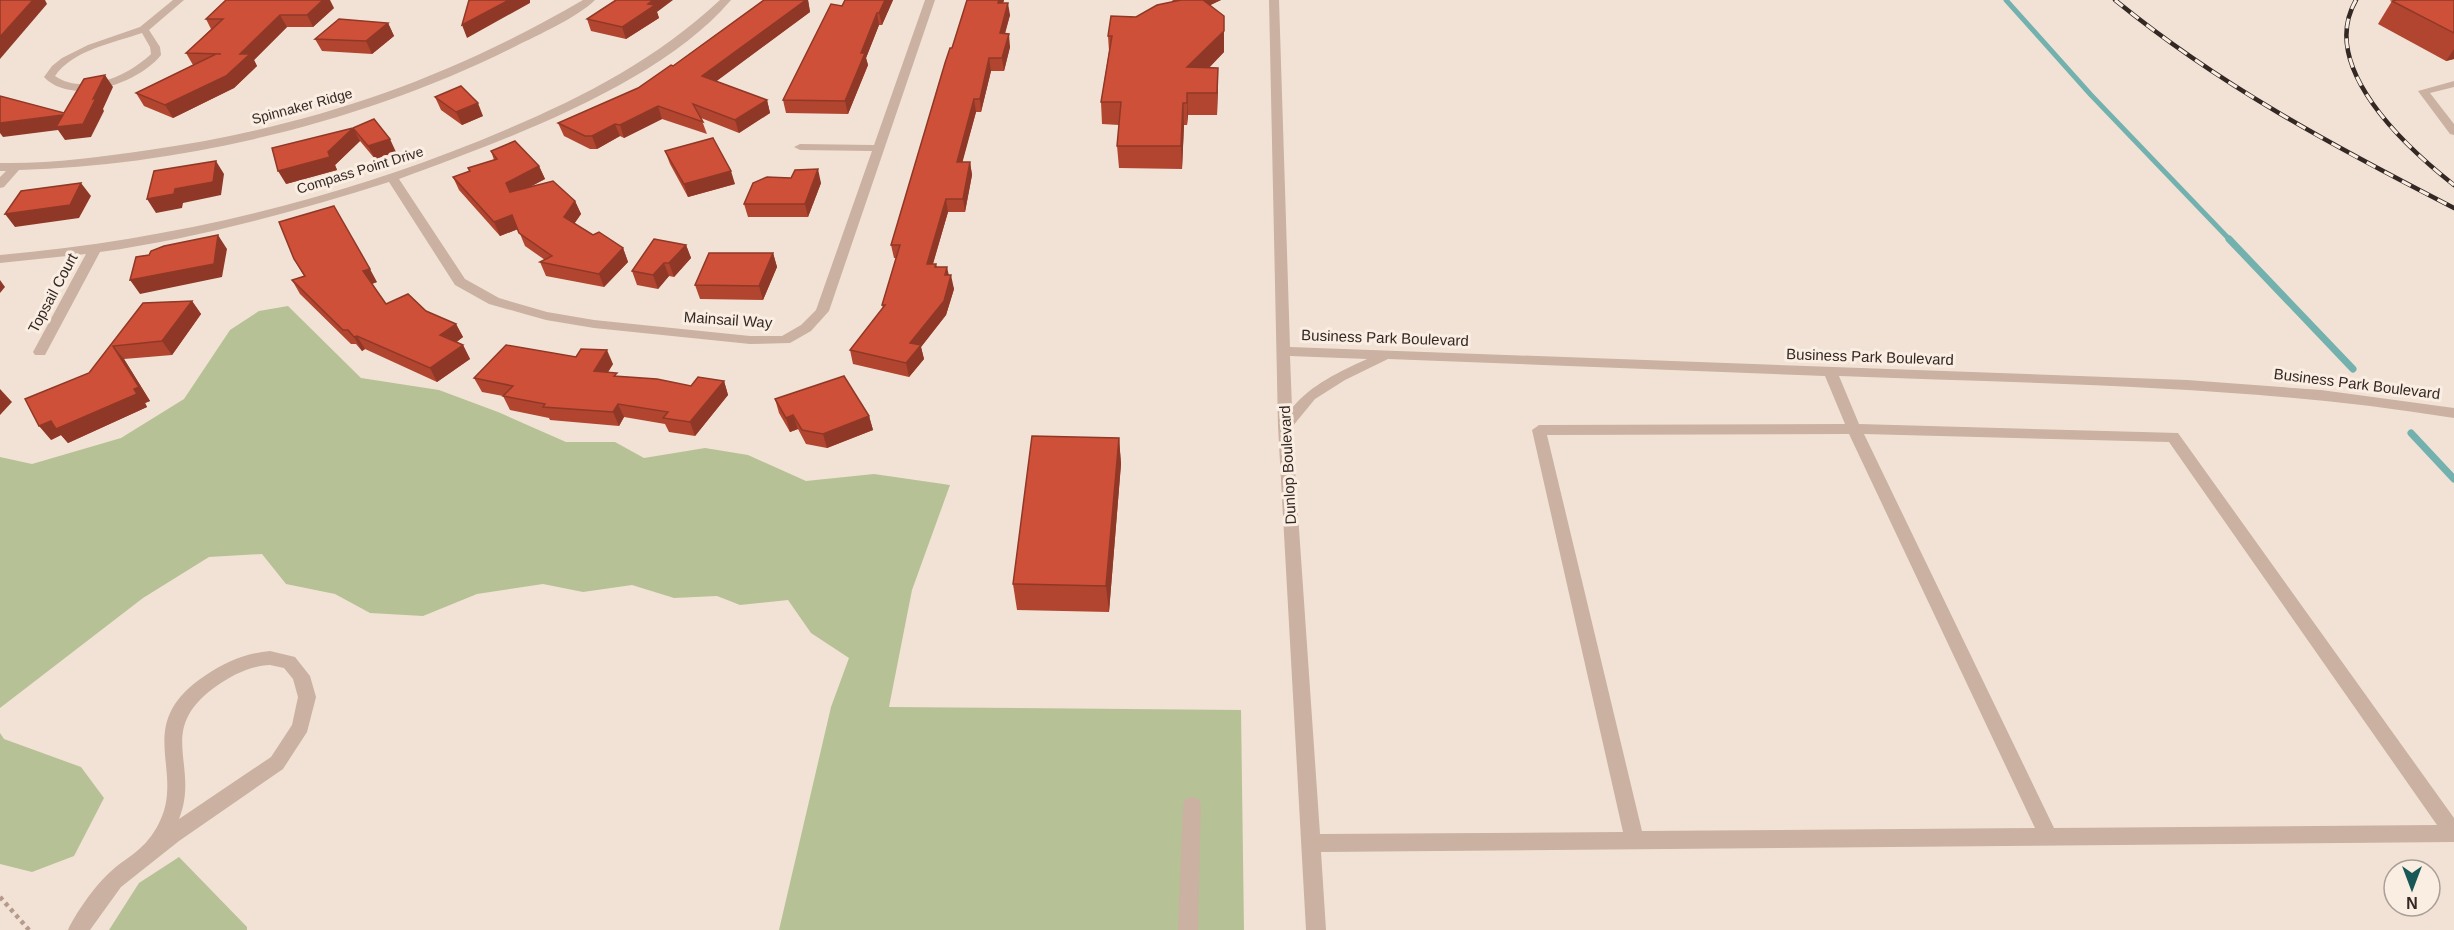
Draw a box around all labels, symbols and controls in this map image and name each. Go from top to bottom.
street label: Spinnaker Ridge [250,85,354,127]
street label: Compass Point Drive [295,143,425,197]
street label: Topsail Court [25,249,81,335]
street label: Mainsail Way [683,308,773,331]
street label: Business Park Boulevard [1301,326,1469,349]
street label: Business Park Boulevard [1786,345,1954,368]
street label: Business Park Boulevard [2273,365,2441,402]
street label: Dunlop Boulevard [1276,405,1299,525]
north arrow [2382,858,2442,918]
text: N [2406,894,2418,911]

